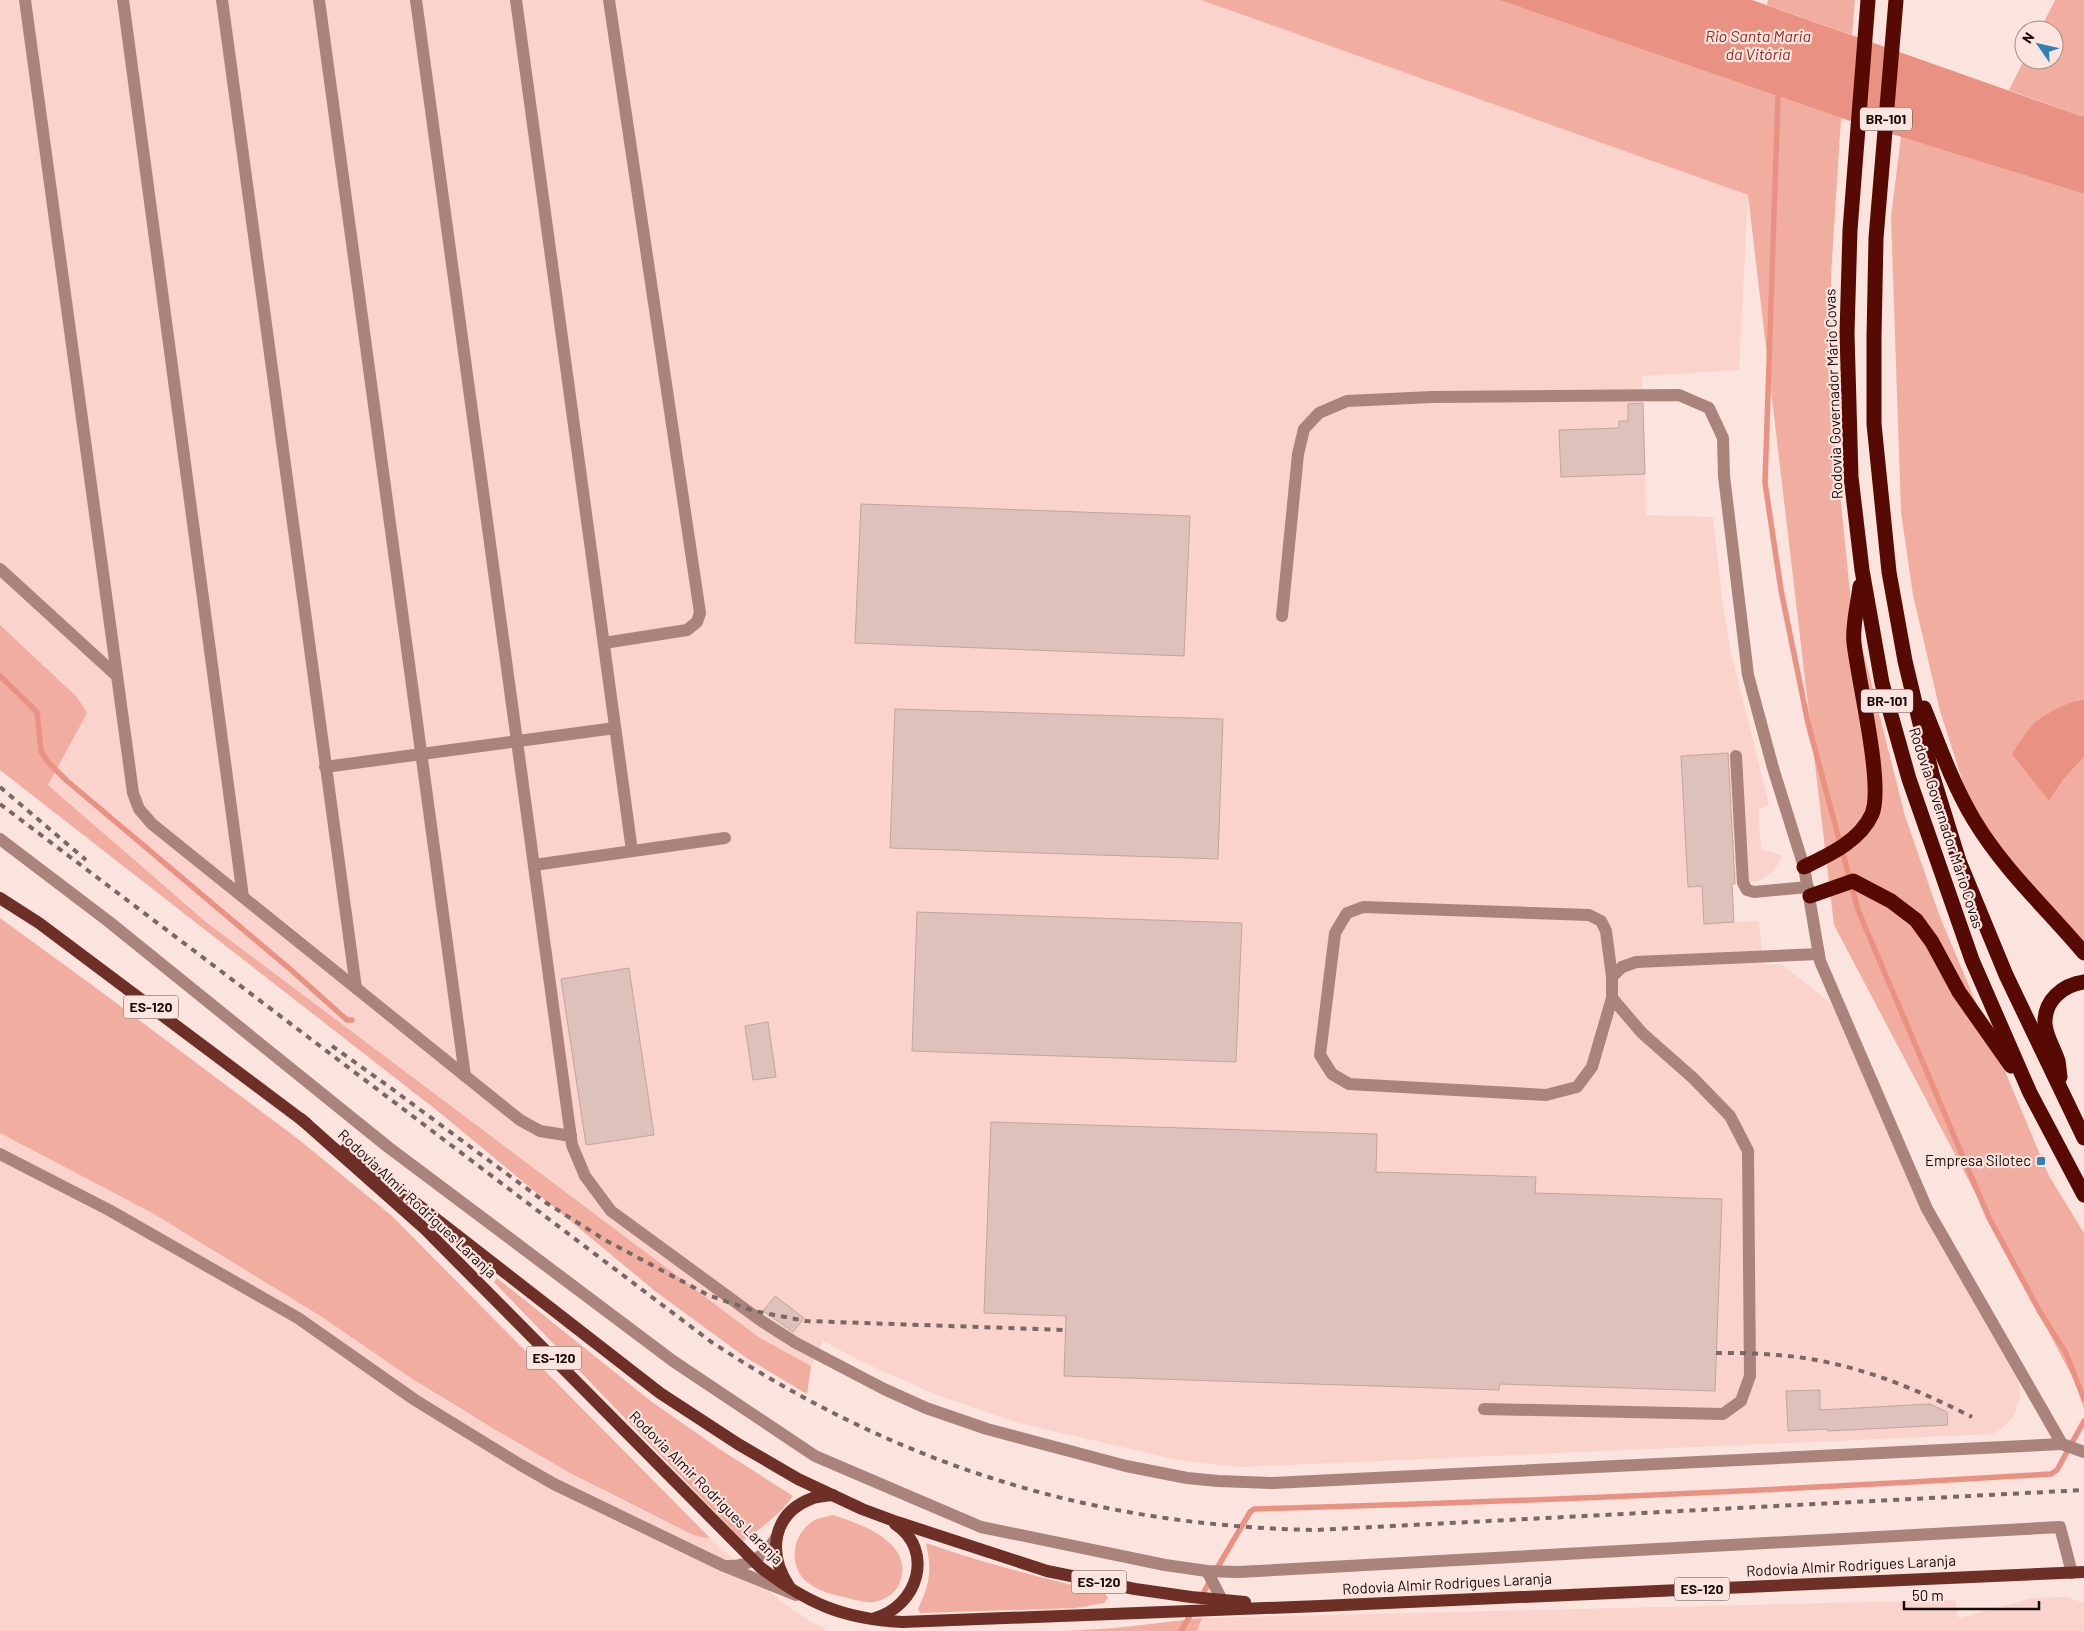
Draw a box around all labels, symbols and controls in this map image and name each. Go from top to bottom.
north arrow [2014,20,2064,70]
water label: Rio Santa Maria da Vitória [1705,26,1811,63]
text: N [2018,29,2037,46]
road number: BR-101 [1860,108,1912,130]
street label: Rodovia Governador Mário Covas [1820,288,1846,500]
road number: BR-101 [1861,689,1913,712]
street label: Rodovia Governador Mário Covas [1906,725,1988,931]
road number: ES-120 [124,996,178,1019]
street label: Rodovia Almir Rodrigues Laranja [335,1125,501,1281]
place label: Empresa Silotec [1925,1151,2031,1169]
marker: Empresa Silotec [2035,1155,2047,1167]
road number: ES-120 [526,1346,582,1370]
street label: Rodovia Almir Rodrigues Laranja [626,1407,787,1568]
street label: Rodovia Almir Rodrigues Laranja [1746,1551,1956,1579]
street label: Rodovia Almir Rodrigues Laranja [1342,1569,1552,1597]
road number: ES-120 [1072,1570,1126,1594]
road number: ES-120 [1674,1578,1730,1600]
scale bar [1904,1578,2039,1610]
text: 50 m [1912,1586,1944,1604]

